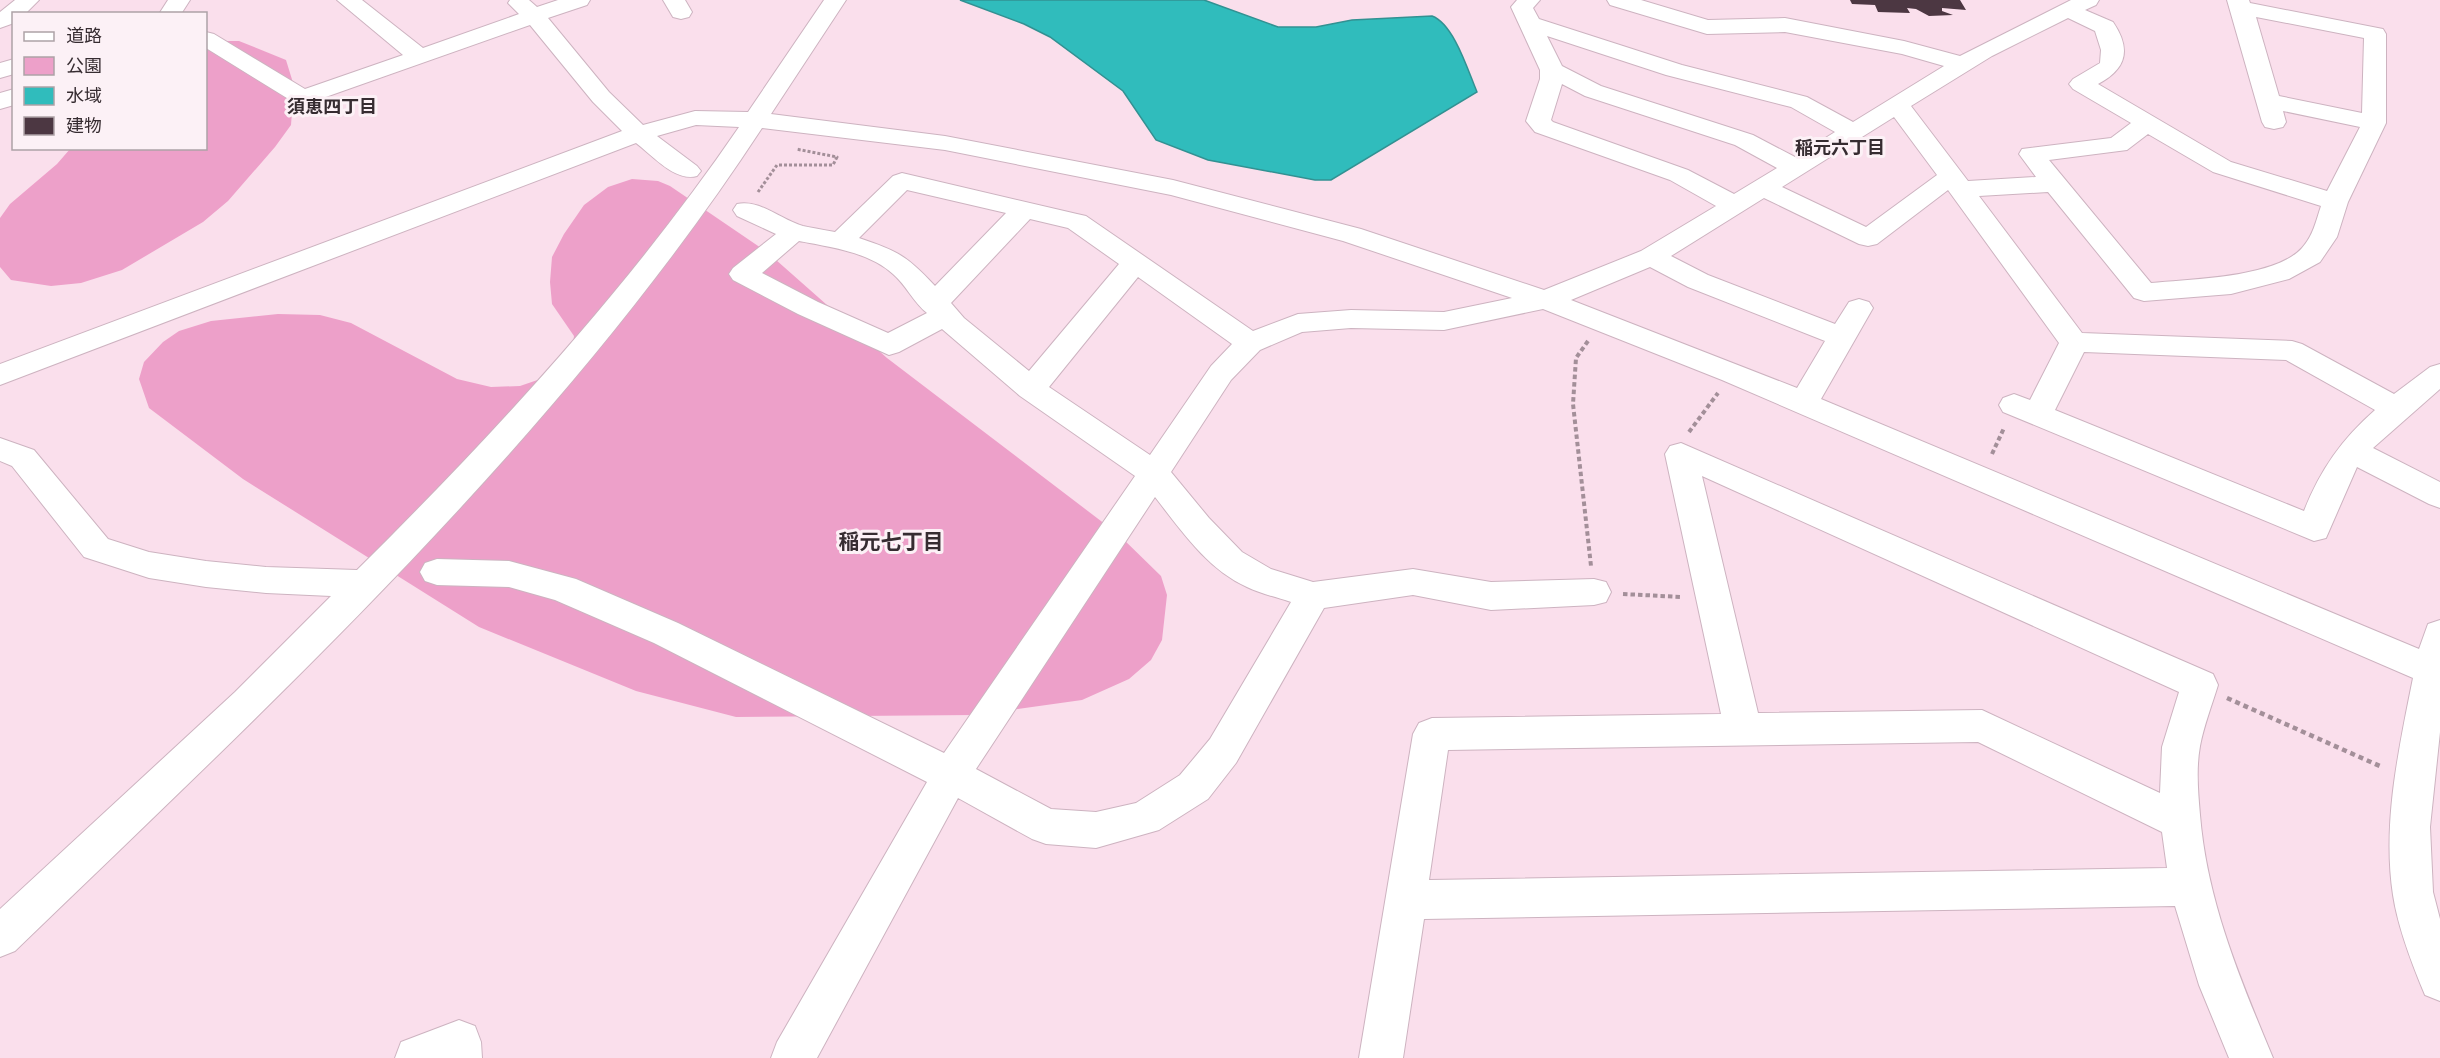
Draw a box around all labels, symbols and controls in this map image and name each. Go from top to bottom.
legend [12,12,207,150]
text: 道路 [66,25,102,47]
text: 公園 [66,55,102,77]
text: 水域 [66,85,102,107]
district label: 須恵四丁目 [287,96,377,118]
text: 建物 [66,115,102,137]
district label: 稲元六丁目 [1795,137,1885,159]
district label: 稲元七丁目 [839,529,944,554]

